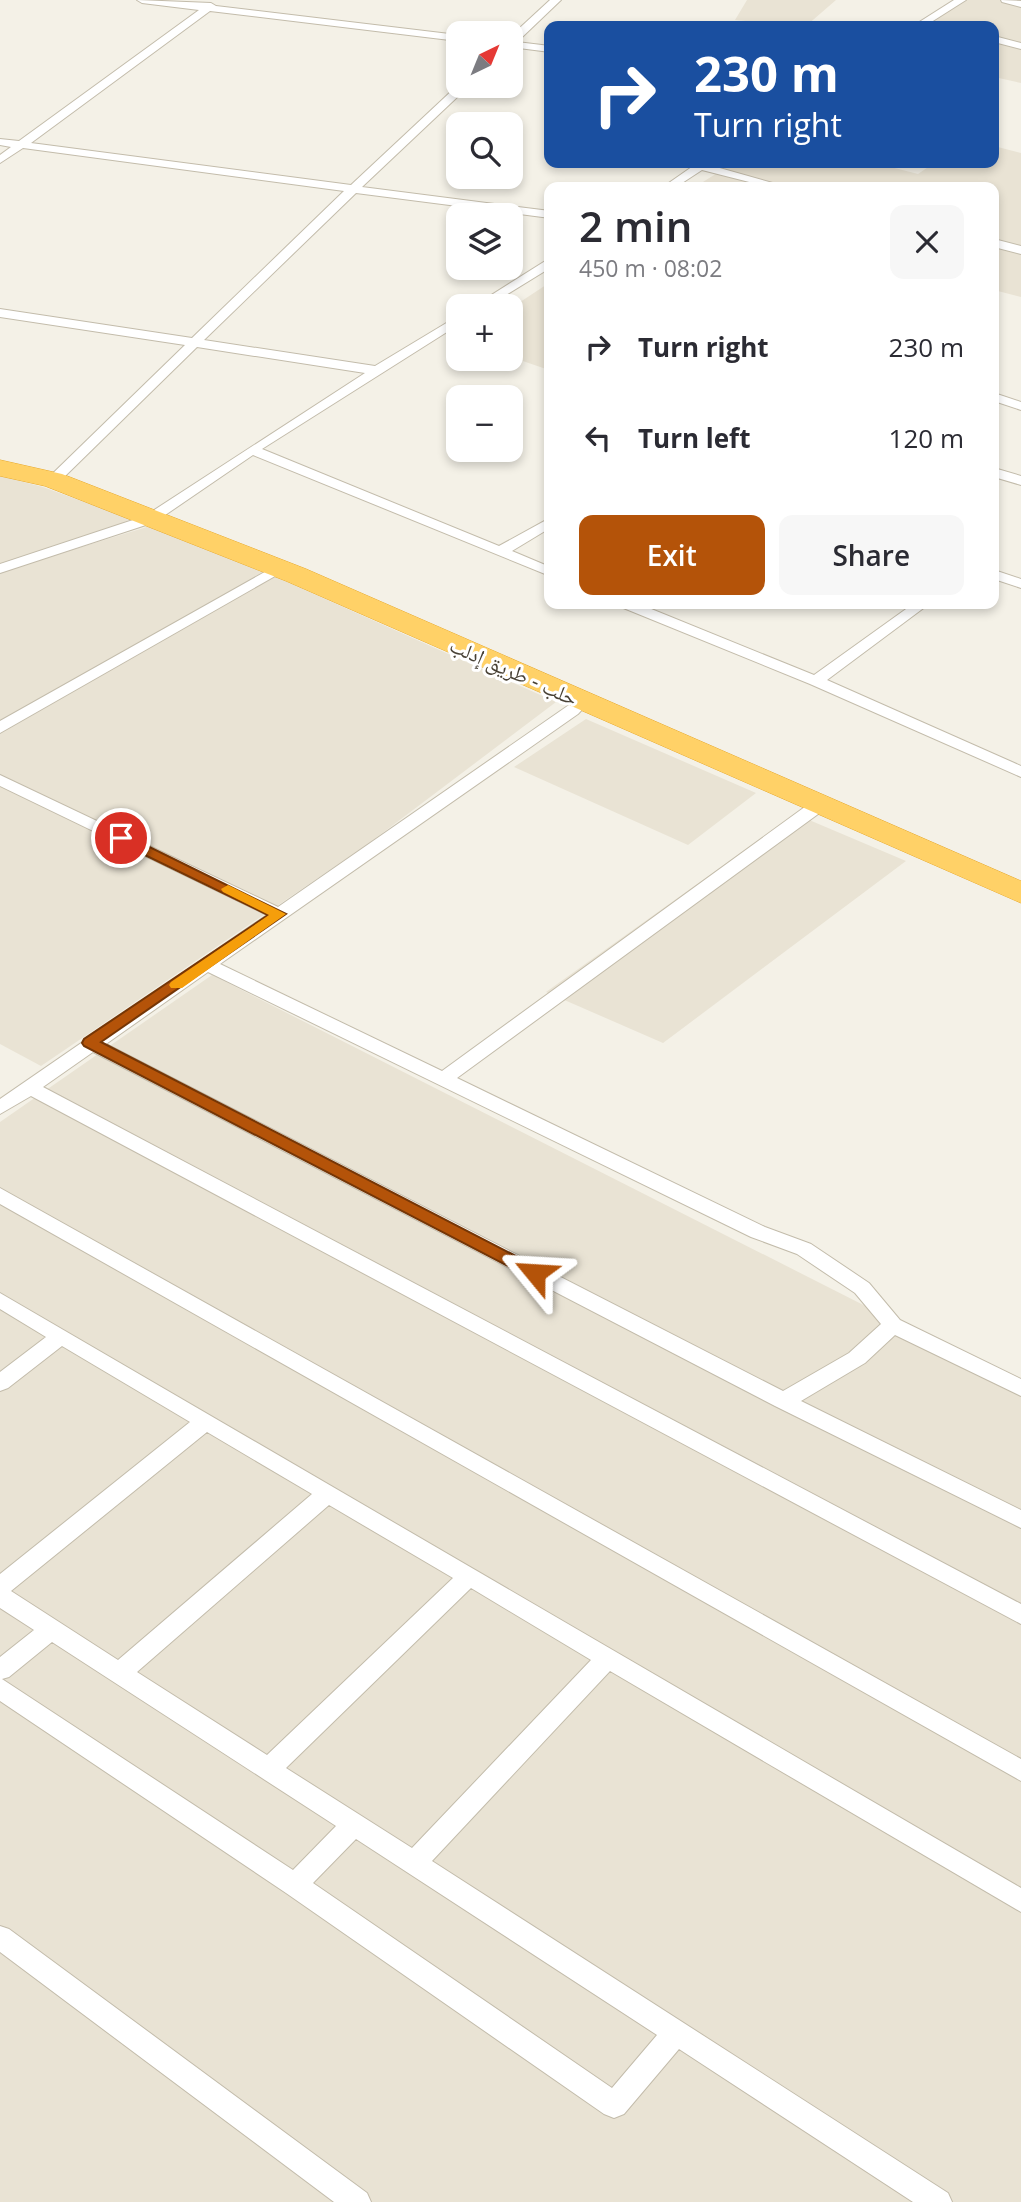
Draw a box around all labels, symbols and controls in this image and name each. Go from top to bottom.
north arrow [446,21,523,98]
map controls [446,21,523,462]
text: 230 m [694,40,839,106]
icon: right [579,49,670,140]
text: Turn right [694,103,842,146]
button: search [446,112,523,189]
text: 2 min [579,197,692,254]
button: layers [446,203,523,280]
button: close [890,205,964,279]
text: 450 m · 08:02 [579,252,722,284]
button: + [446,294,523,371]
icon: right [579,328,617,366]
text: Turn right [638,329,769,365]
text: 230 m [889,329,964,365]
button: − [446,385,523,462]
icon: left [579,419,617,457]
text: Turn left [638,420,750,456]
text: 120 m [889,420,964,456]
button: Exit [579,515,765,595]
button: Share [779,515,964,595]
street label: حلب - طريق إدلب [445,630,582,713]
pin [91,808,151,868]
icon: arrive [102,819,140,857]
position arrow [498,1236,572,1310]

